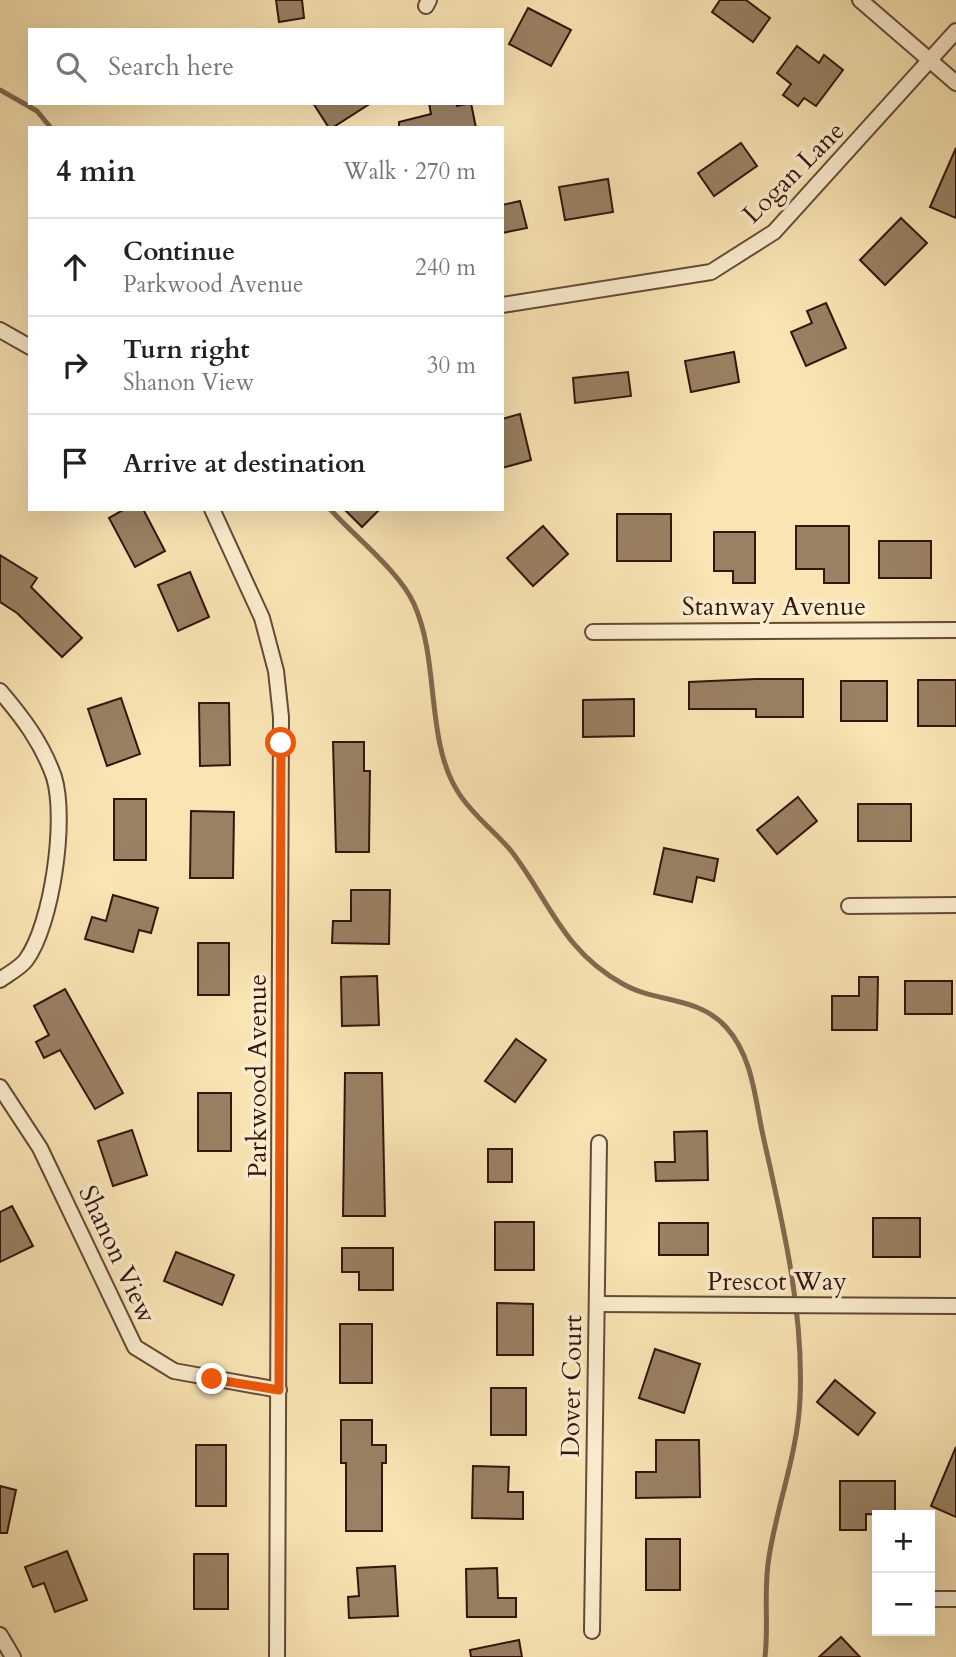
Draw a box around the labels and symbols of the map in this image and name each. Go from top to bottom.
street label: Logan Lane [735,114,852,231]
street label: Stanway Avenue [682,589,866,624]
route start [265,727,296,758]
street label: Parkwood Avenue [240,974,275,1178]
street label: Shanon View [70,1180,165,1329]
street label: Prescot Way [707,1264,847,1299]
street label: Dover Court [553,1314,590,1458]
route end [196,1363,227,1394]

